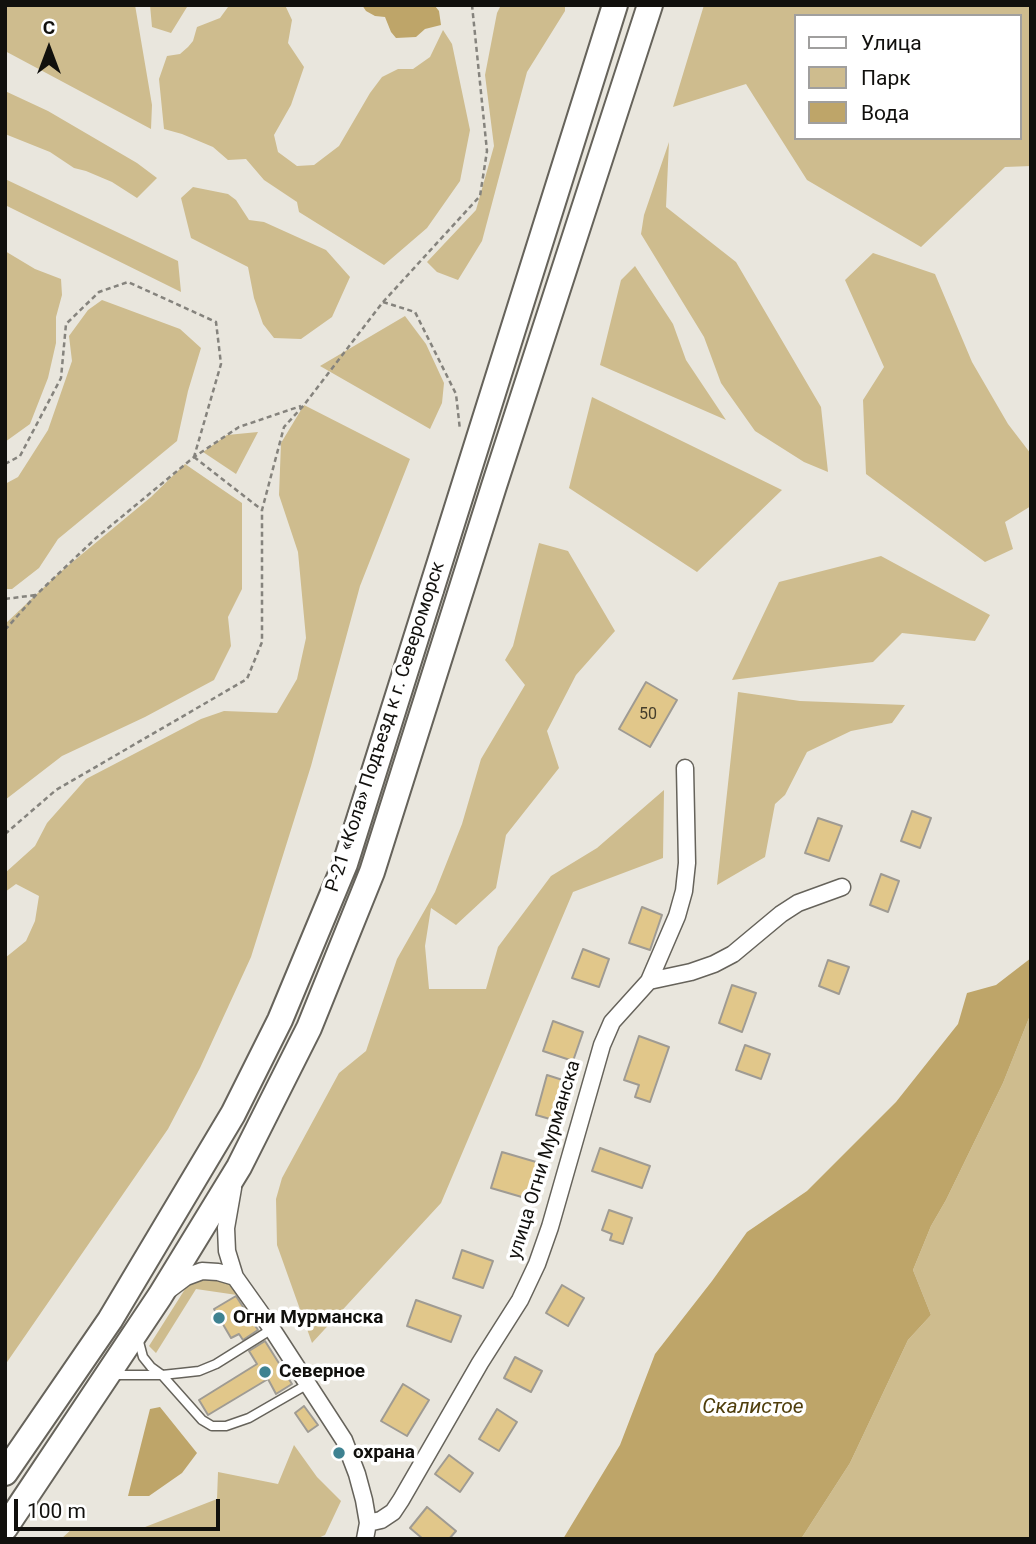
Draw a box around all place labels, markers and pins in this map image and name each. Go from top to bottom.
place label: Огни Мурманска [233,1307,383,1329]
marker: Огни Мурманска [211,1310,227,1326]
place label: Северное [279,1361,365,1383]
marker: Северное [257,1364,273,1380]
place label: охрана [353,1442,415,1464]
marker: охрана [331,1445,347,1461]

